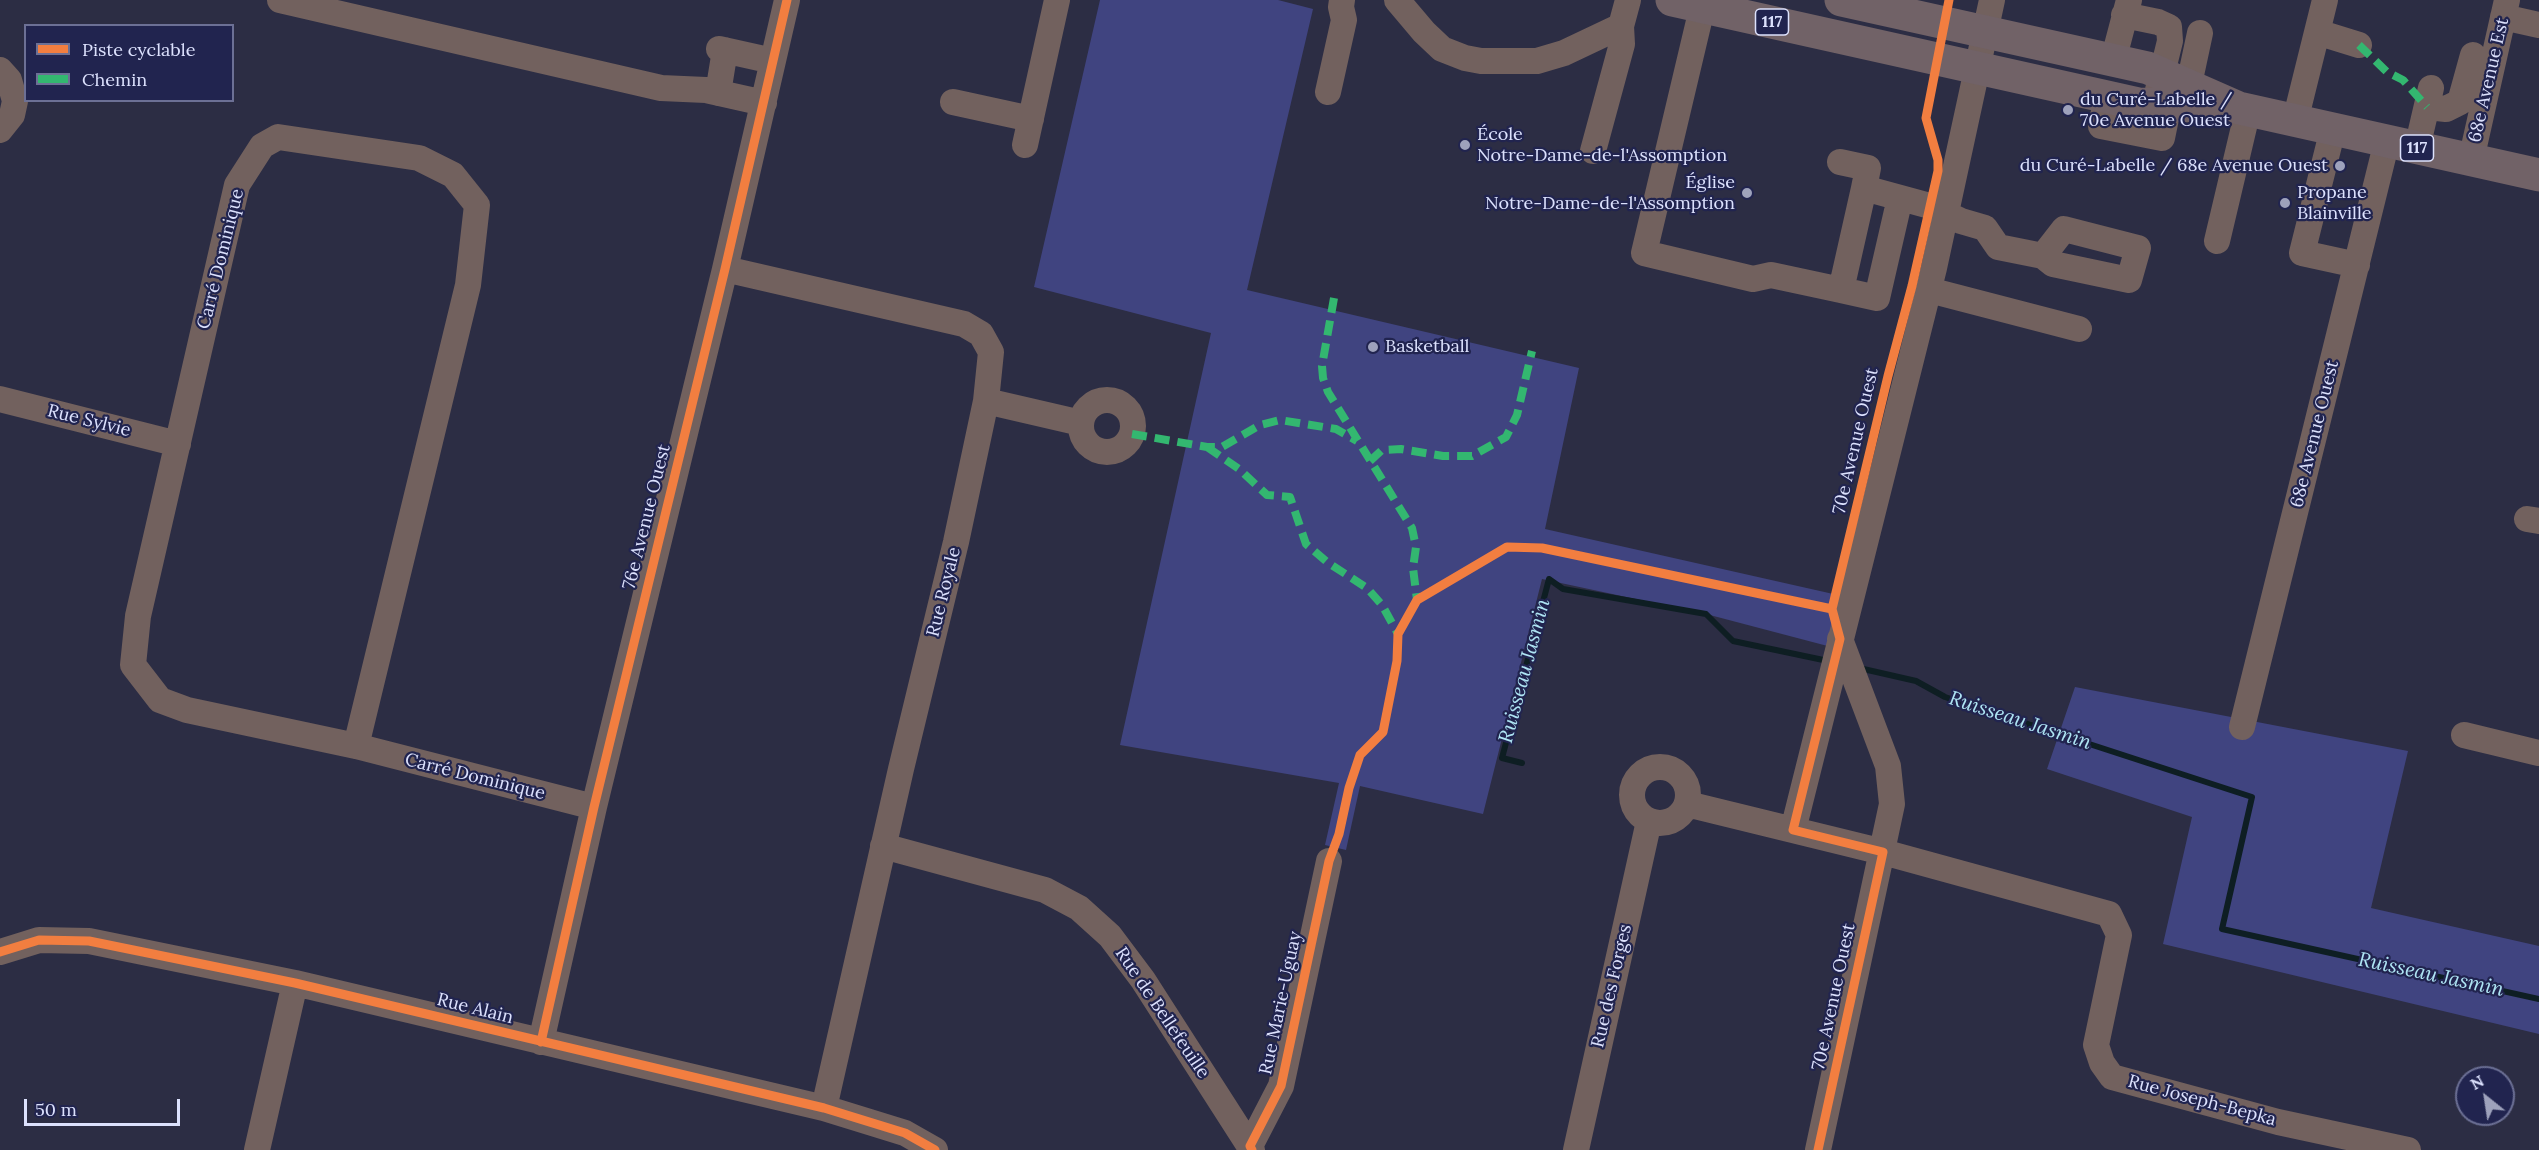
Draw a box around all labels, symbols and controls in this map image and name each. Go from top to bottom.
road number: 117 [1756,9,1788,35]
street label: 68e Avenue Est [2464,16,2514,144]
legend [24,24,234,102]
text: Piste cyclable [82,38,195,61]
text: Chemin [82,68,147,91]
place label: du Curé-Labelle / 70e Avenue Ouest [2080,89,2233,132]
marker: du Curé-Labelle / 70e Avenue Ouest [2061,103,2075,117]
place label: École Notre-Dame-de-l'Assomption [1477,124,1727,166]
road number: 117 [2400,135,2434,161]
marker: École Notre-Dame-de-l'Assomption [1458,138,1472,152]
place label: du Curé-Labelle / 68e Avenue Ouest [2020,155,2328,177]
marker: du Curé-Labelle / 68e Avenue Ouest [2333,159,2347,173]
place label: Église Notre-Dame-de-l'Assomption [1485,172,1735,214]
place label: Propane Blainville [2297,182,2372,224]
marker: Église Notre-Dame-de-l'Assomption [1740,186,1754,200]
street label: Carré Dominique [193,187,249,331]
marker: Propane Blainville [2278,196,2292,210]
place label: Basketball [1385,336,1470,358]
marker: Basketball [1366,340,1380,354]
street label: 68e Avenue Ouest [2286,358,2344,510]
street label: 70e Avenue Ouest [1829,366,1883,516]
street label: Rue Sylvie [45,400,133,442]
street label: 76e Avenue Ouest [618,442,676,592]
street label: Rue Royale [922,545,966,639]
water label: Ruisseau Jasmin [1494,596,1556,746]
water label: Ruisseau Jasmin [1946,687,2094,755]
street label: Carré Dominique [403,749,547,805]
street label: 70e Avenue Ouest [1808,921,1860,1073]
street label: Rue des Forges [1587,922,1637,1050]
street label: Rue Marie-Uguay [1255,929,1307,1077]
street label: Rue de Bellefeuille [1110,943,1214,1083]
water label: Ruisseau Jasmin [2356,948,2506,1002]
street label: Rue Alain [435,989,515,1029]
north arrow [2455,1066,2515,1126]
text: N [2467,1070,2487,1094]
street label: Rue Joseph-Bepka [2126,1071,2278,1131]
scale bar [27,1087,183,1125]
text: 50 m [35,1098,77,1121]

